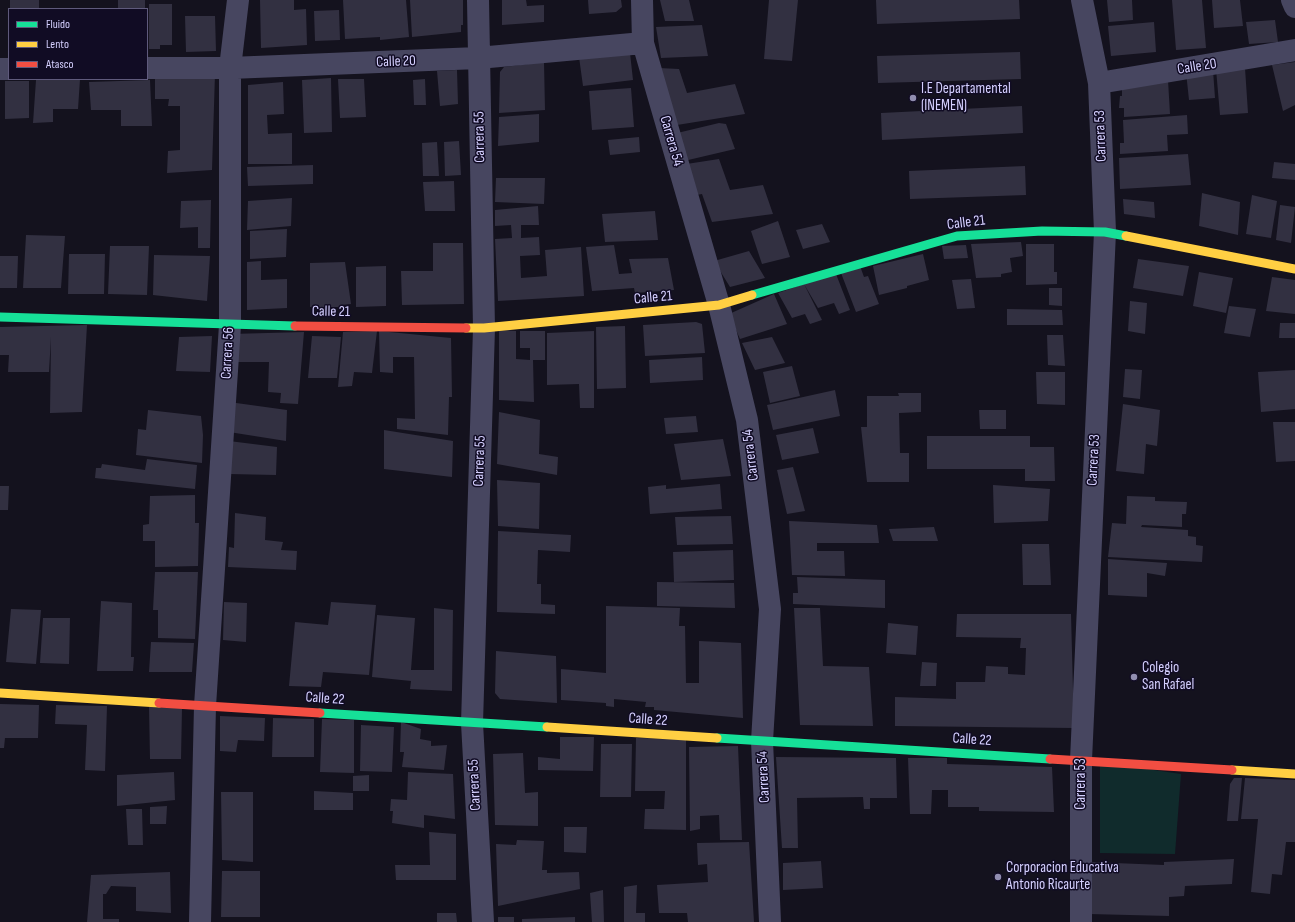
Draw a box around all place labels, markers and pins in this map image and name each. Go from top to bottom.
place label: I.E Departamental (INEMEN) [921,80,1011,115]
marker: I.E Departamental (INEMEN) [908,93,918,103]
place label: Colegio San Rafael [1142,659,1194,694]
marker: Colegio San Rafael [1129,672,1139,682]
place label: Corporacion Educativa Antonio Ricaurte [1006,859,1119,894]
marker: Corporacion Educativa Antonio Ricaurte [993,872,1003,882]

